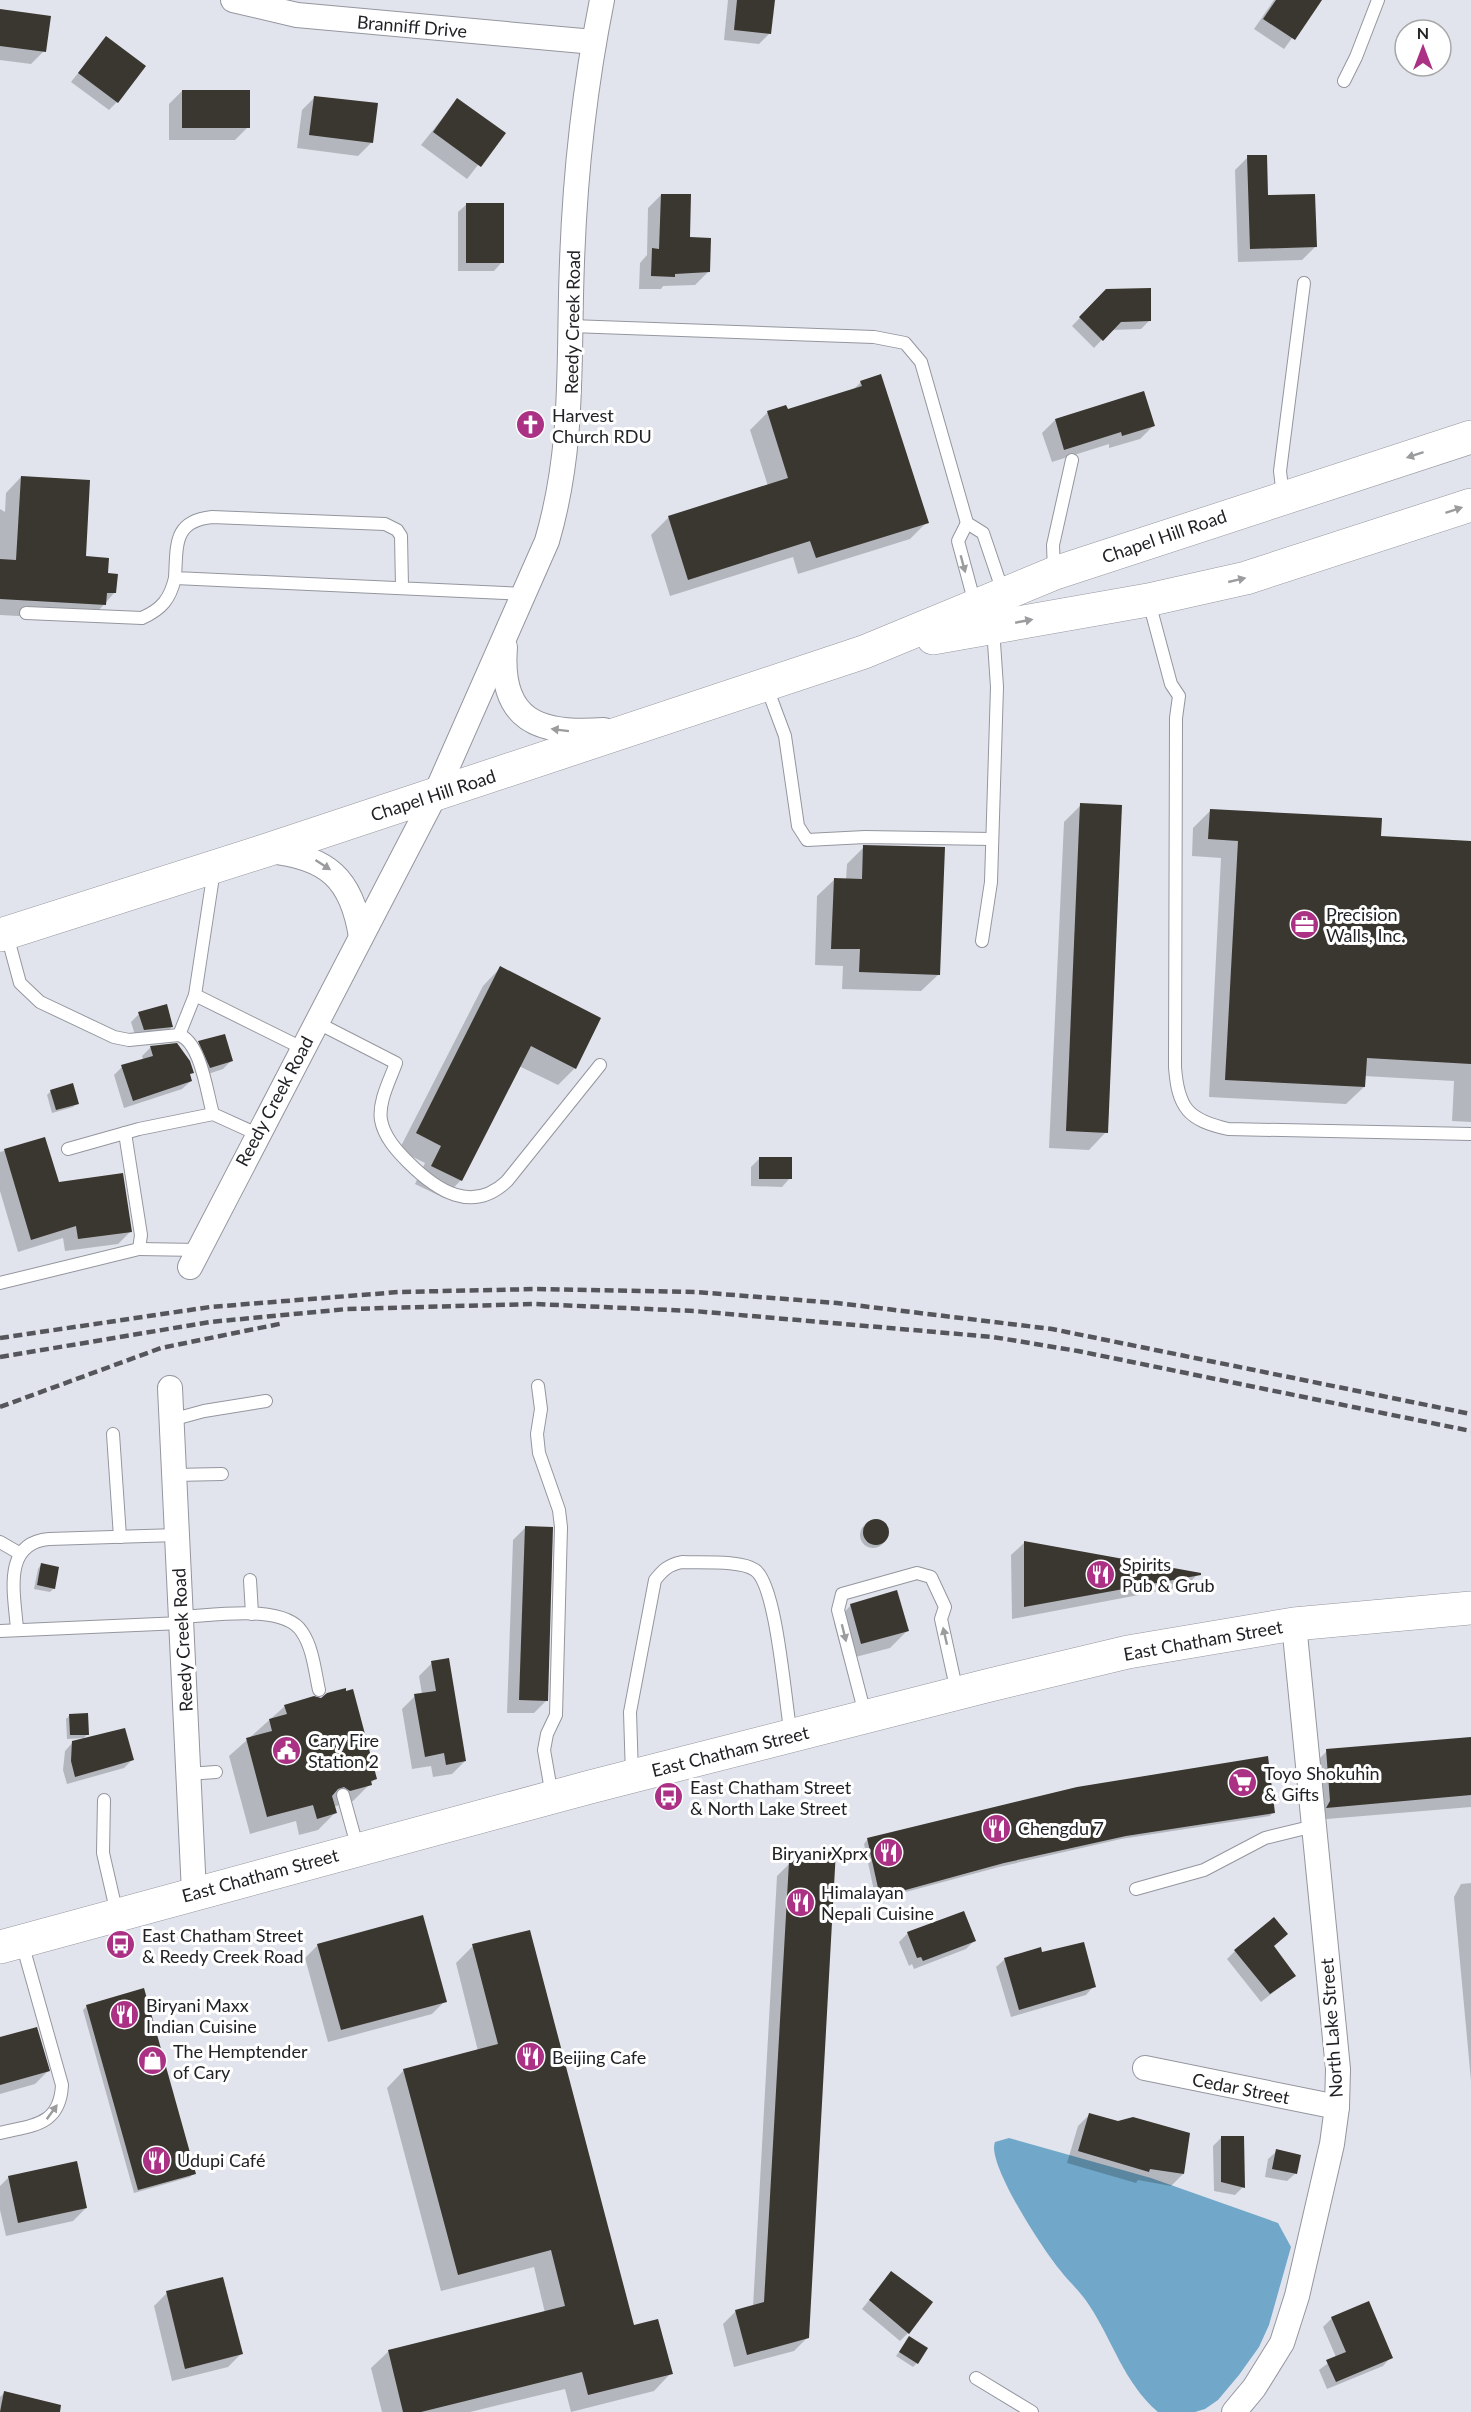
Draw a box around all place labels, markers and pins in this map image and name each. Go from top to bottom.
place label: Harvest Church RDU [552,404,652,447]
church icon: Harvest Church RDU [515,409,547,441]
place label: Precision Walls, Inc. [1326,903,1405,946]
office icon: Precision Walls, Inc. [1289,908,1321,940]
place label: Spirits Pub & Grub [1122,1553,1215,1596]
restaurant icon: Spirits Pub & Grub [1085,1558,1117,1590]
place label: Cary Fire Station 2 [308,1729,379,1772]
public building icon: Cary Fire Station 2 [271,1734,303,1766]
place label: Toyo Shokuhin & Gifts [1264,1762,1380,1805]
supermarket icon: Toyo Shokuhin & Gifts [1227,1767,1259,1799]
place label: East Chatham Street & North Lake Street [690,1776,852,1819]
bus stop icon: East Chatham Street & North Lake Street [653,1781,685,1813]
restaurant icon: Chengdu 7 [981,1812,1013,1844]
place label: Chengdu 7 [1018,1817,1104,1839]
restaurant icon: Biryani Xprx [873,1837,905,1869]
place label: Biryani Xprx [772,1842,868,1864]
place label: Himalayan Nepali Cuisine [821,1881,934,1924]
restaurant icon: Himalayan Nepali Cuisine [784,1886,816,1918]
place label: East Chatham Street & Reedy Creek Road [142,1924,304,1967]
bus stop icon: East Chatham Street & Reedy Creek Road [105,1929,137,1961]
place label: Biryani Maxx Indian Cuisine [146,1994,257,2037]
restaurant icon: Biryani Maxx Indian Cuisine [109,1999,141,2031]
place label: The Hemptender of Cary [173,2040,308,2083]
restaurant icon: Beijing Cafe [515,2041,547,2073]
shop icon: The Hemptender of Cary [136,2045,168,2077]
place label: Beijing Cafe [552,2046,646,2068]
restaurant icon: Udupi Café [140,2144,172,2176]
place label: Udupi Café [177,2149,265,2171]

